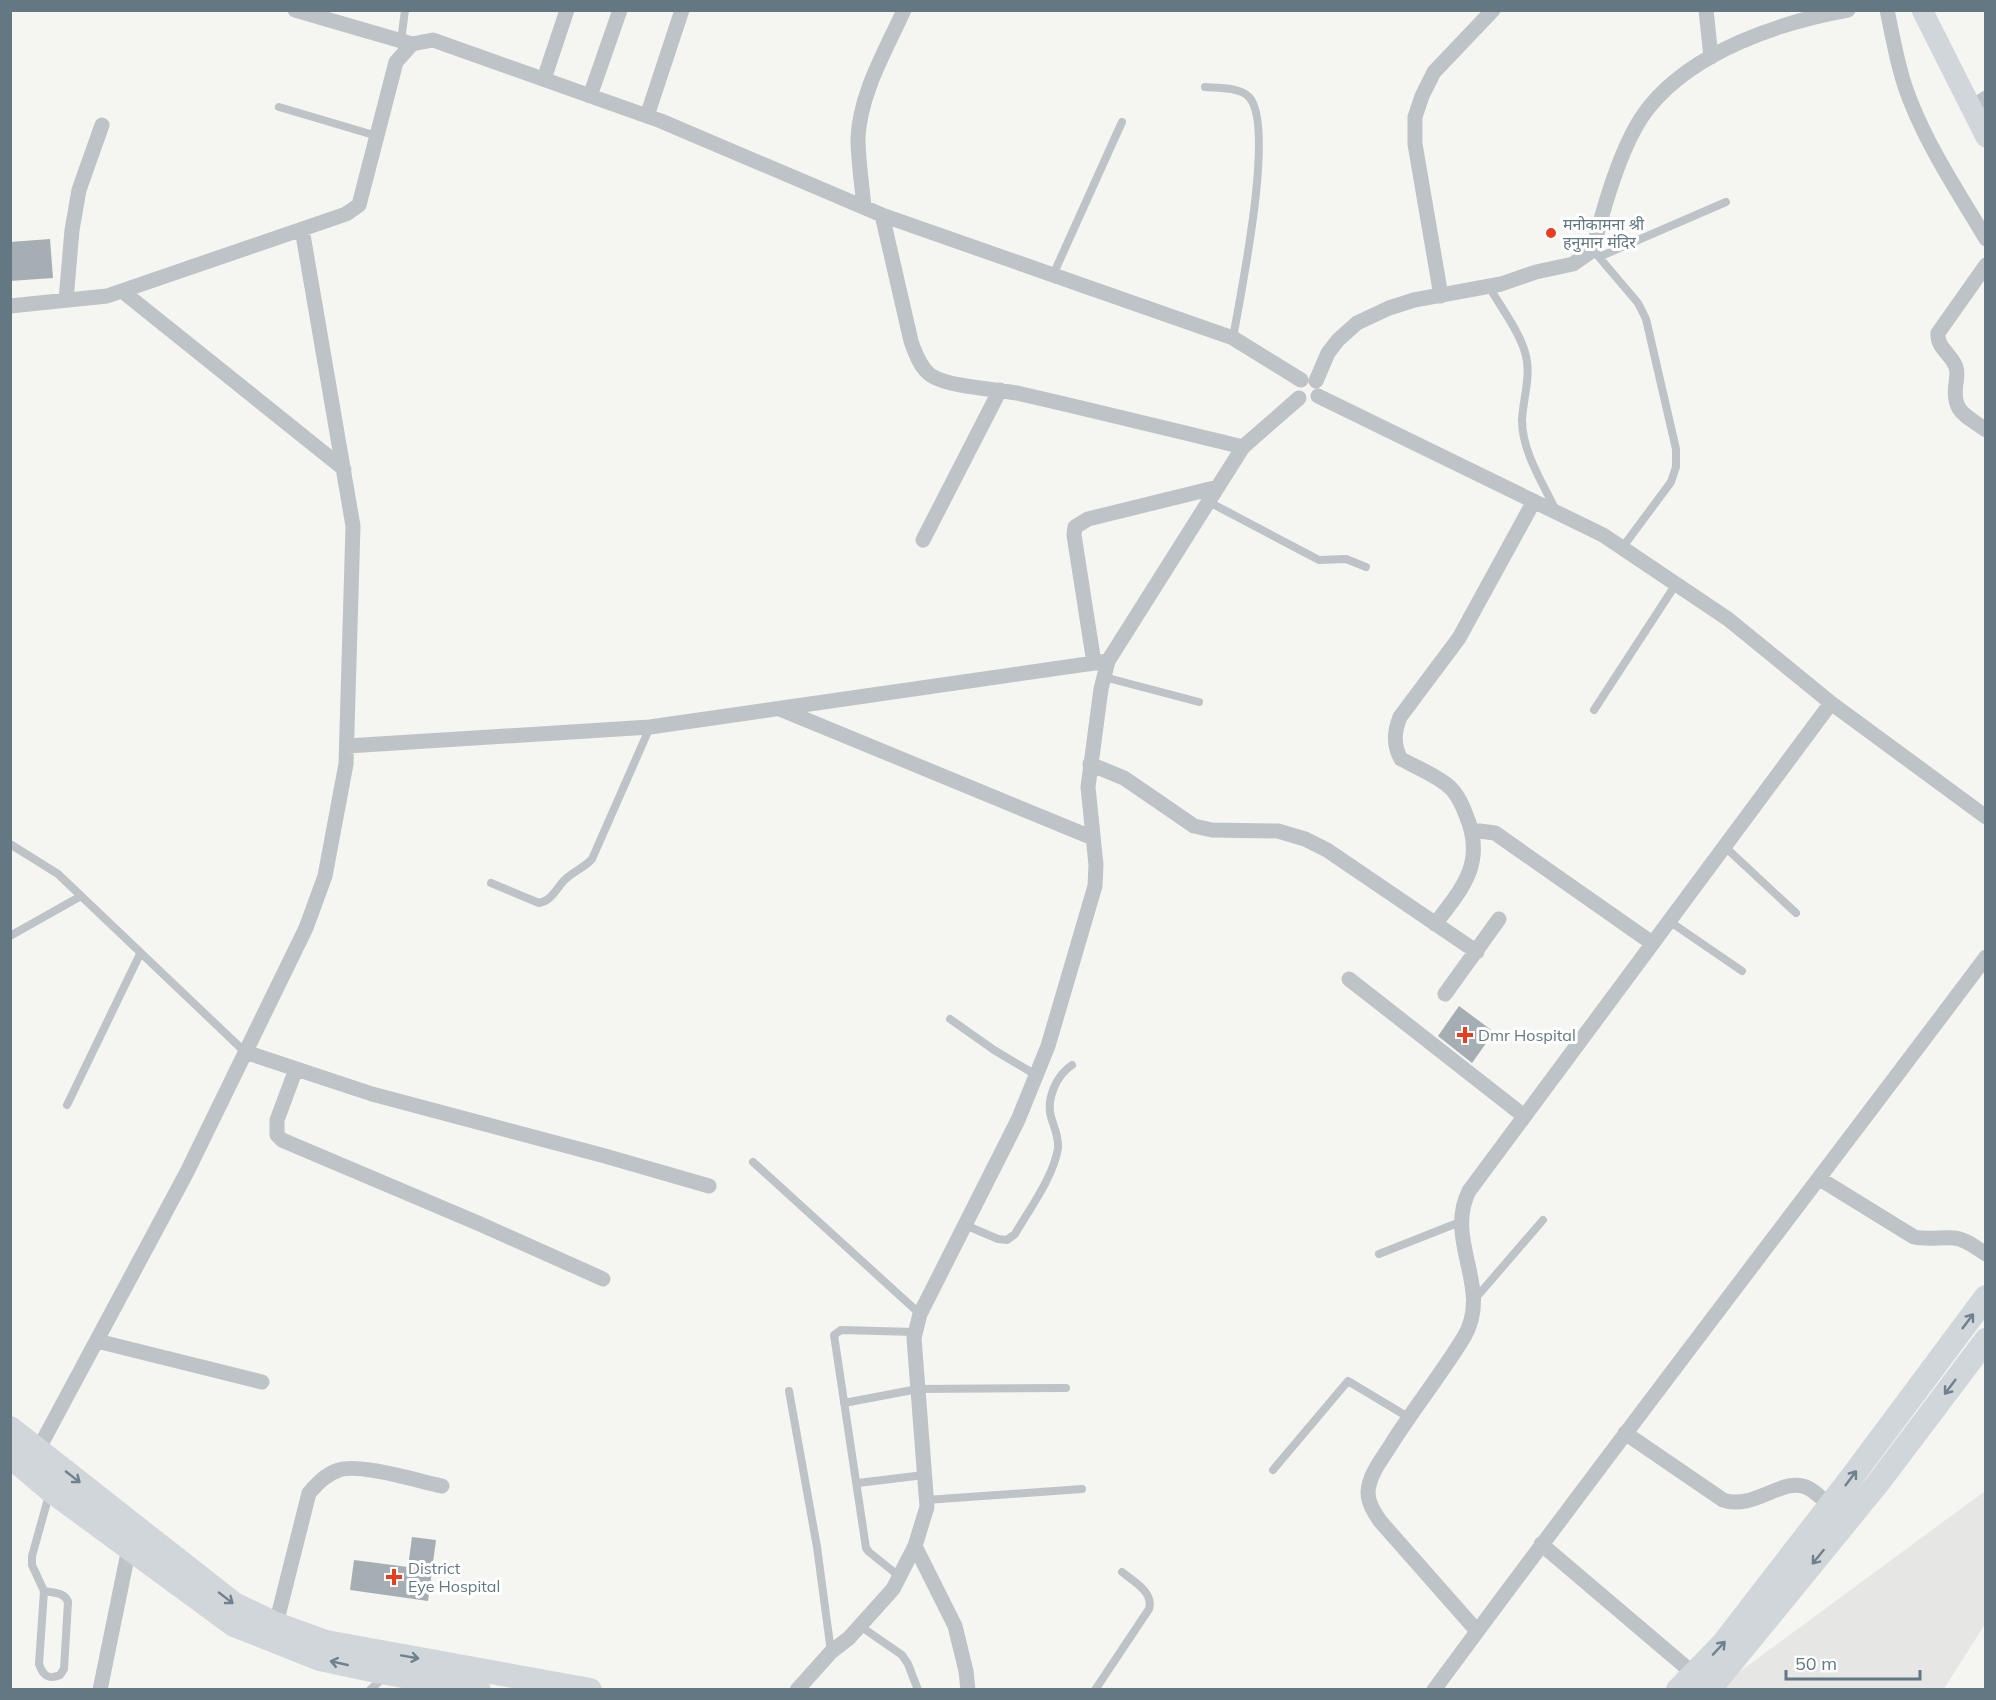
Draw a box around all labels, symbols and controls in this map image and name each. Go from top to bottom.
place label: मनोकामना श्री हनुमान मंदिर [1563,214,1645,253]
marker: मनोकामना श्री हनुमान मंदिर [1544,226,1558,240]
place label: Dmr Hospital [1478,1025,1576,1045]
marker: Dmr Hospital [1456,1026,1474,1044]
one-way arrow [1962,1314,1974,1330]
one-way arrow [1944,1378,1957,1394]
one-way arrow [1845,1470,1858,1486]
one-way arrow [65,1471,81,1484]
one-way arrow [1811,1549,1824,1565]
place label: District Eye Hospital [408,1558,500,1596]
marker: District Eye Hospital [385,1568,403,1586]
one-way arrow [218,1591,234,1604]
one-way arrow [1712,1641,1726,1656]
scale bar [1786,1643,1920,1681]
one-way arrow [400,1652,419,1663]
text: 50 m [1795,1652,1837,1675]
one-way arrow [330,1657,349,1669]

